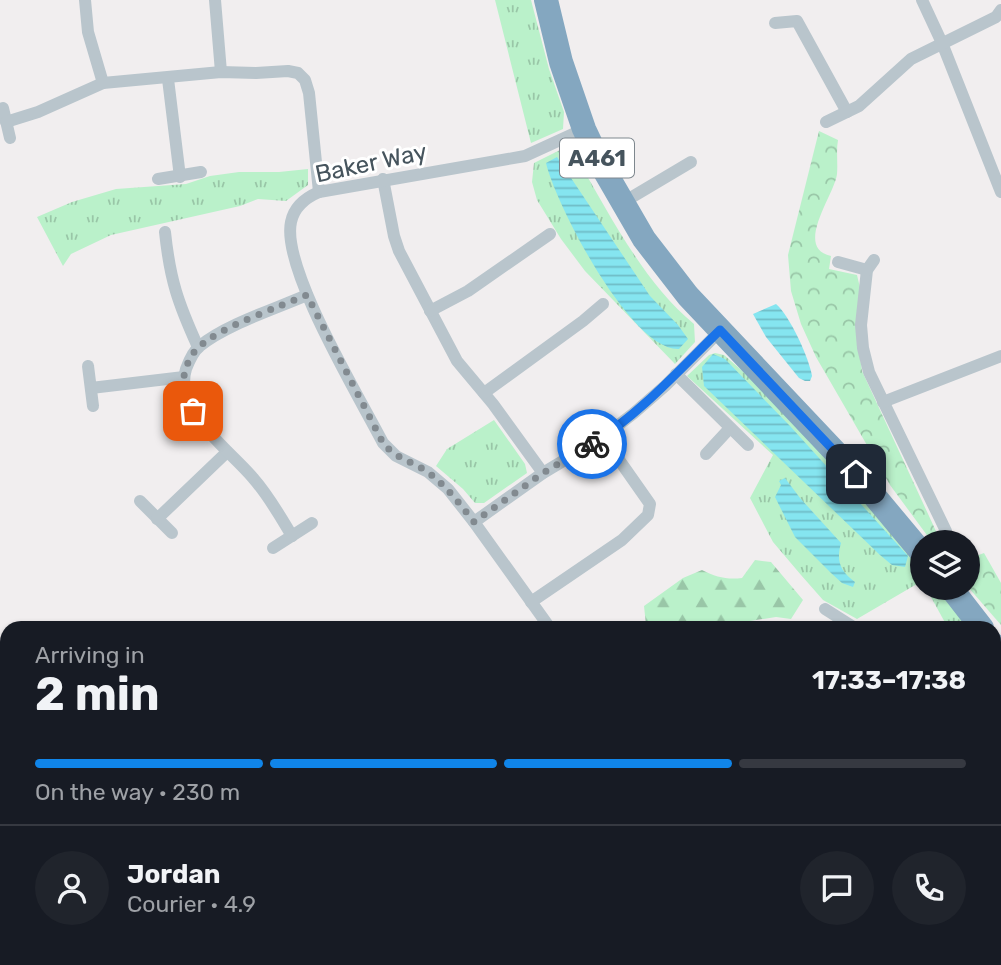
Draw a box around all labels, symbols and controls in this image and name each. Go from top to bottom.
street label: Baker Way [313,138,429,188]
road number: A461 [560,139,634,178]
pin [163,381,223,441]
icon: bag [174,392,212,430]
courier [557,409,627,479]
icon: bike [573,425,611,463]
pin [826,444,886,504]
icon: home [837,455,875,493]
map controls [910,530,980,600]
button: layers [910,530,980,600]
text: Arriving in [35,641,145,669]
text: 17:33–17:38 [812,665,966,696]
text: 2 min [35,667,160,722]
text: On the way · 230 m [35,778,240,806]
button: person [35,851,109,925]
button: chat [800,851,874,925]
button: phone [892,851,966,925]
text: Jordan [127,859,220,890]
text: Courier · 4.9 [127,890,256,918]

